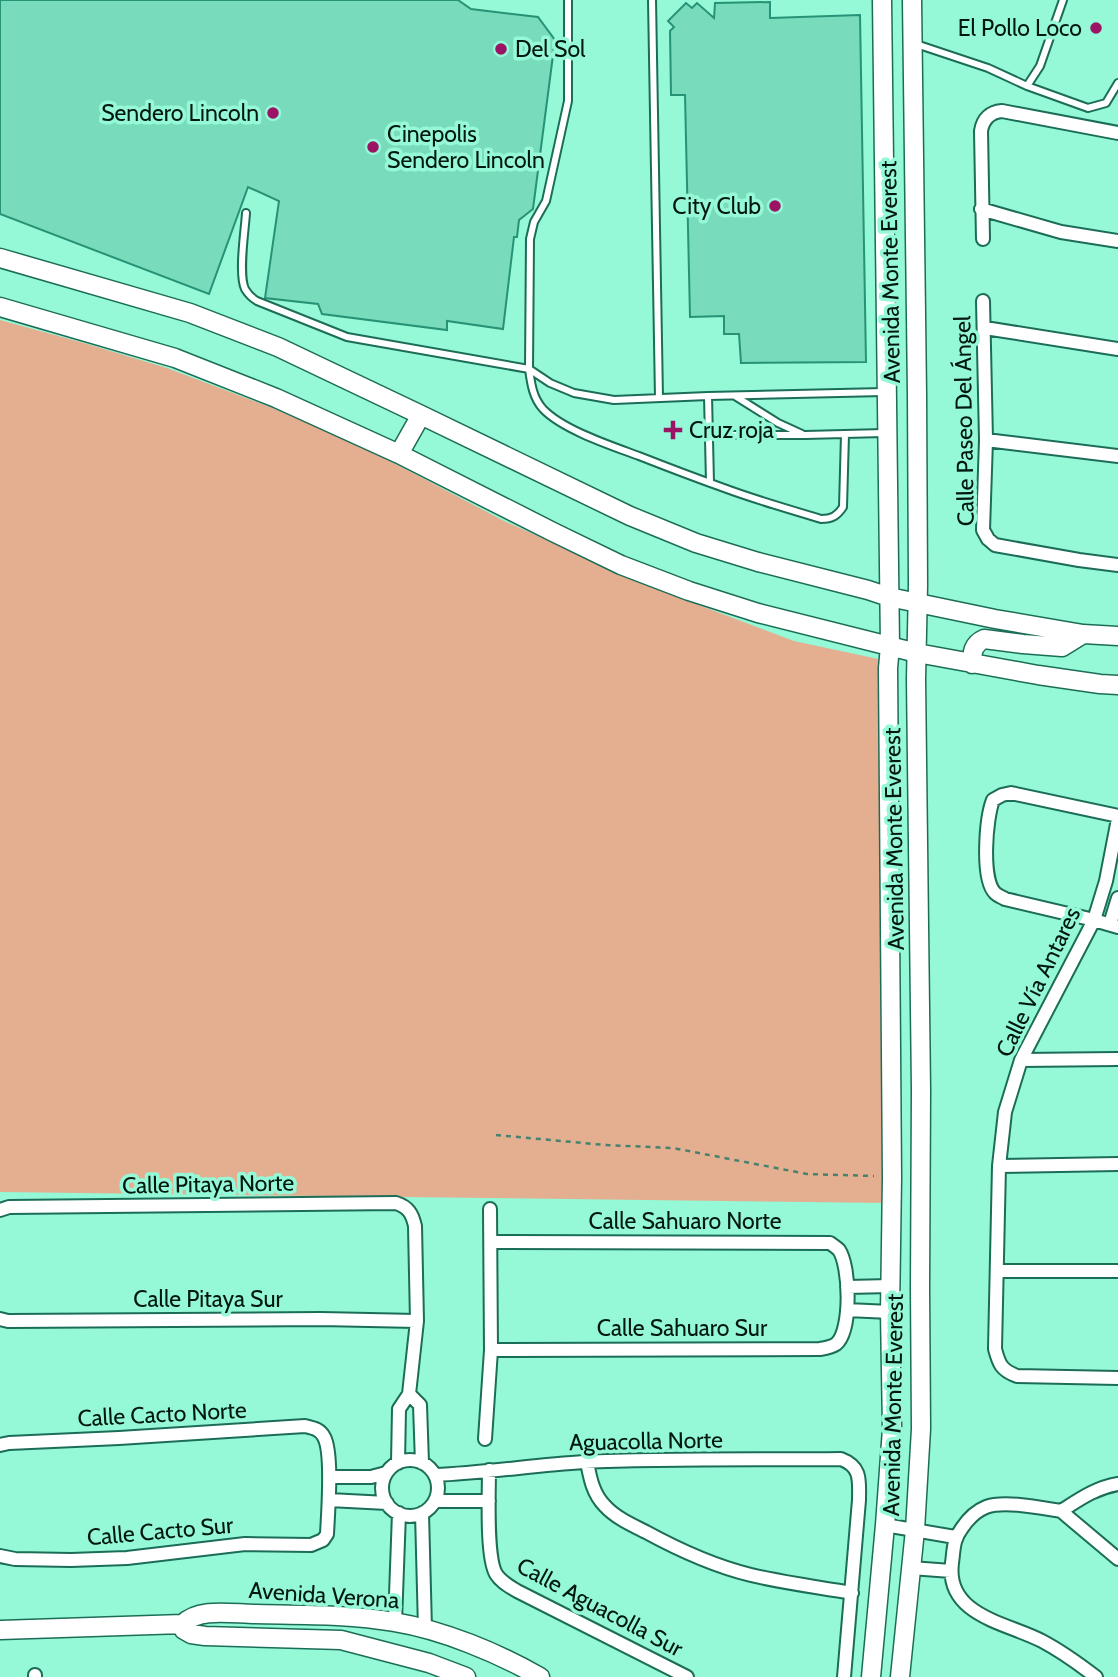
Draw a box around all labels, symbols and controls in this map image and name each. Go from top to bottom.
place label: El Pollo Loco [958,14,1082,42]
marker: El Pollo Loco [1088,20,1104,36]
place label: Del Sol [515,35,586,63]
marker: Del Sol [493,41,509,57]
place label: Sendero Lincoln [101,99,259,127]
marker: Sendero Lincoln [265,105,281,121]
place label: Cinepolis Sendero Lincoln [387,120,545,174]
marker: Cinepolis Sendero Lincoln [365,139,381,155]
street label: Avenida Monte Everest [874,160,906,384]
place label: City Club [672,192,761,220]
marker: City Club [767,198,783,214]
street label: Calle Paseo Del Ángel [947,315,980,527]
place label: Cruz roja [689,416,774,444]
marker: Cruz roja [663,420,683,440]
street label: Avenida Monte Everest [878,727,910,951]
street label: Calle Vía Antares [990,903,1086,1061]
street label: Calle Pitaya Norte [122,1168,294,1199]
street label: Calle Sahuaro Norte [589,1207,782,1235]
street label: Calle Pitaya Sur [133,1285,283,1313]
street label: Avenida Monte Everest [877,1293,909,1517]
street label: Calle Sahuaro Sur [597,1314,768,1342]
street label: Calle Cacto Norte [77,1396,247,1432]
street label: Aguacolla Norte [569,1426,723,1456]
street label: Calle Cacto Sur [86,1511,235,1551]
street label: Calle Aguacolla Sur [512,1551,688,1663]
street label: Avenida Verona [248,1576,400,1614]

